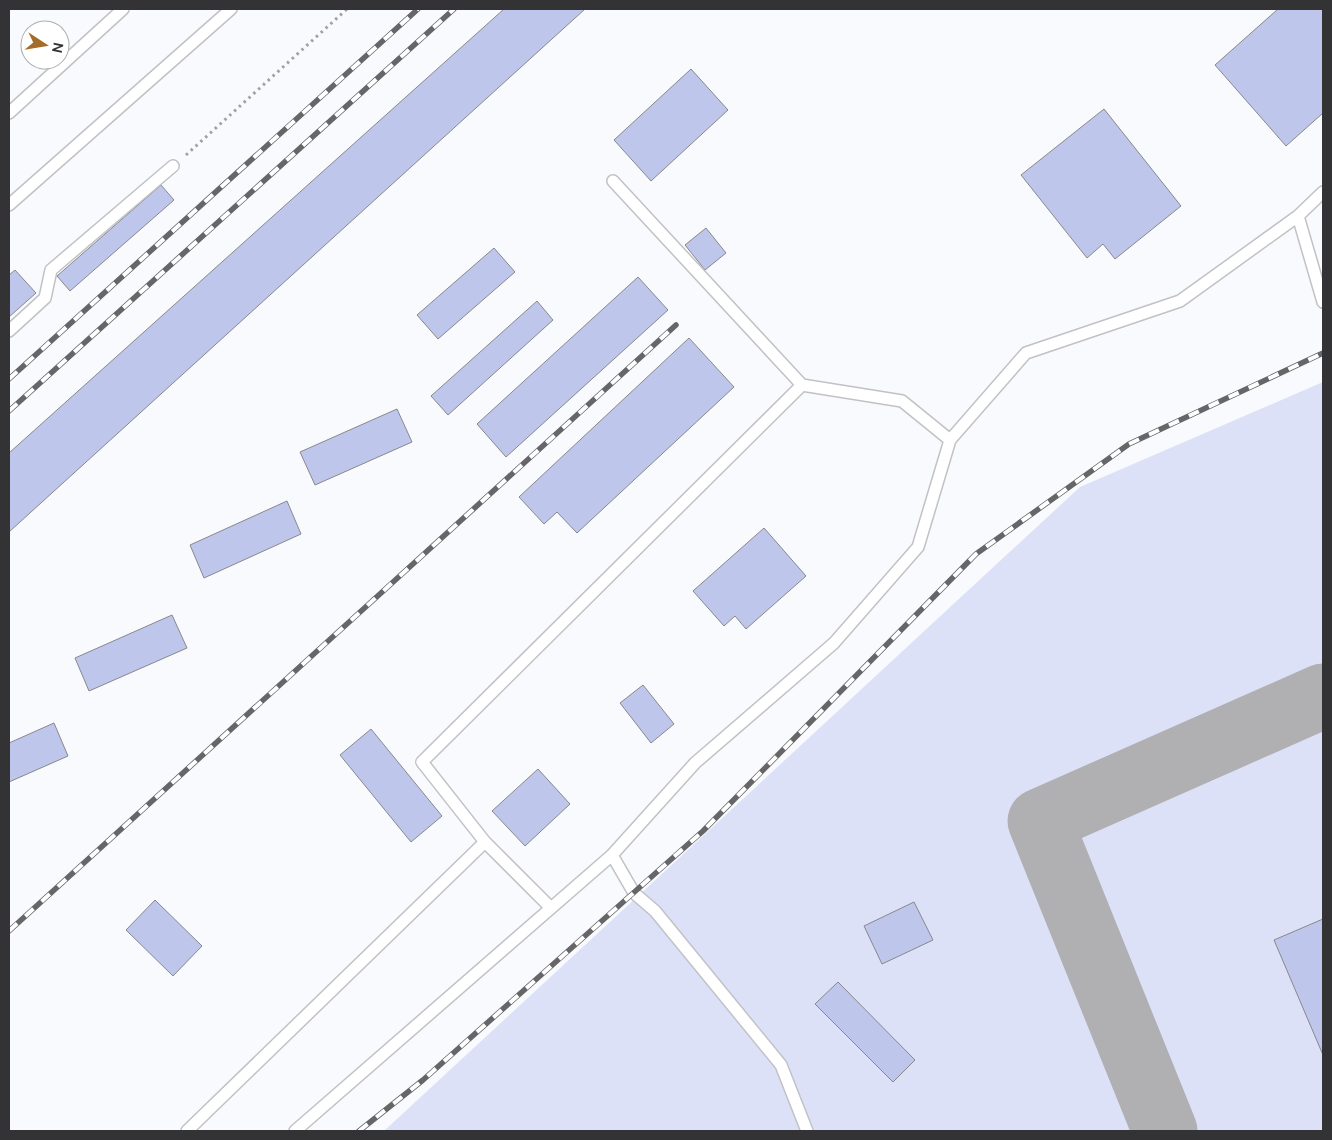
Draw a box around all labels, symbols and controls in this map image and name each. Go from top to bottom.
north arrow [20,20,70,70]
text: N [48,41,68,55]

